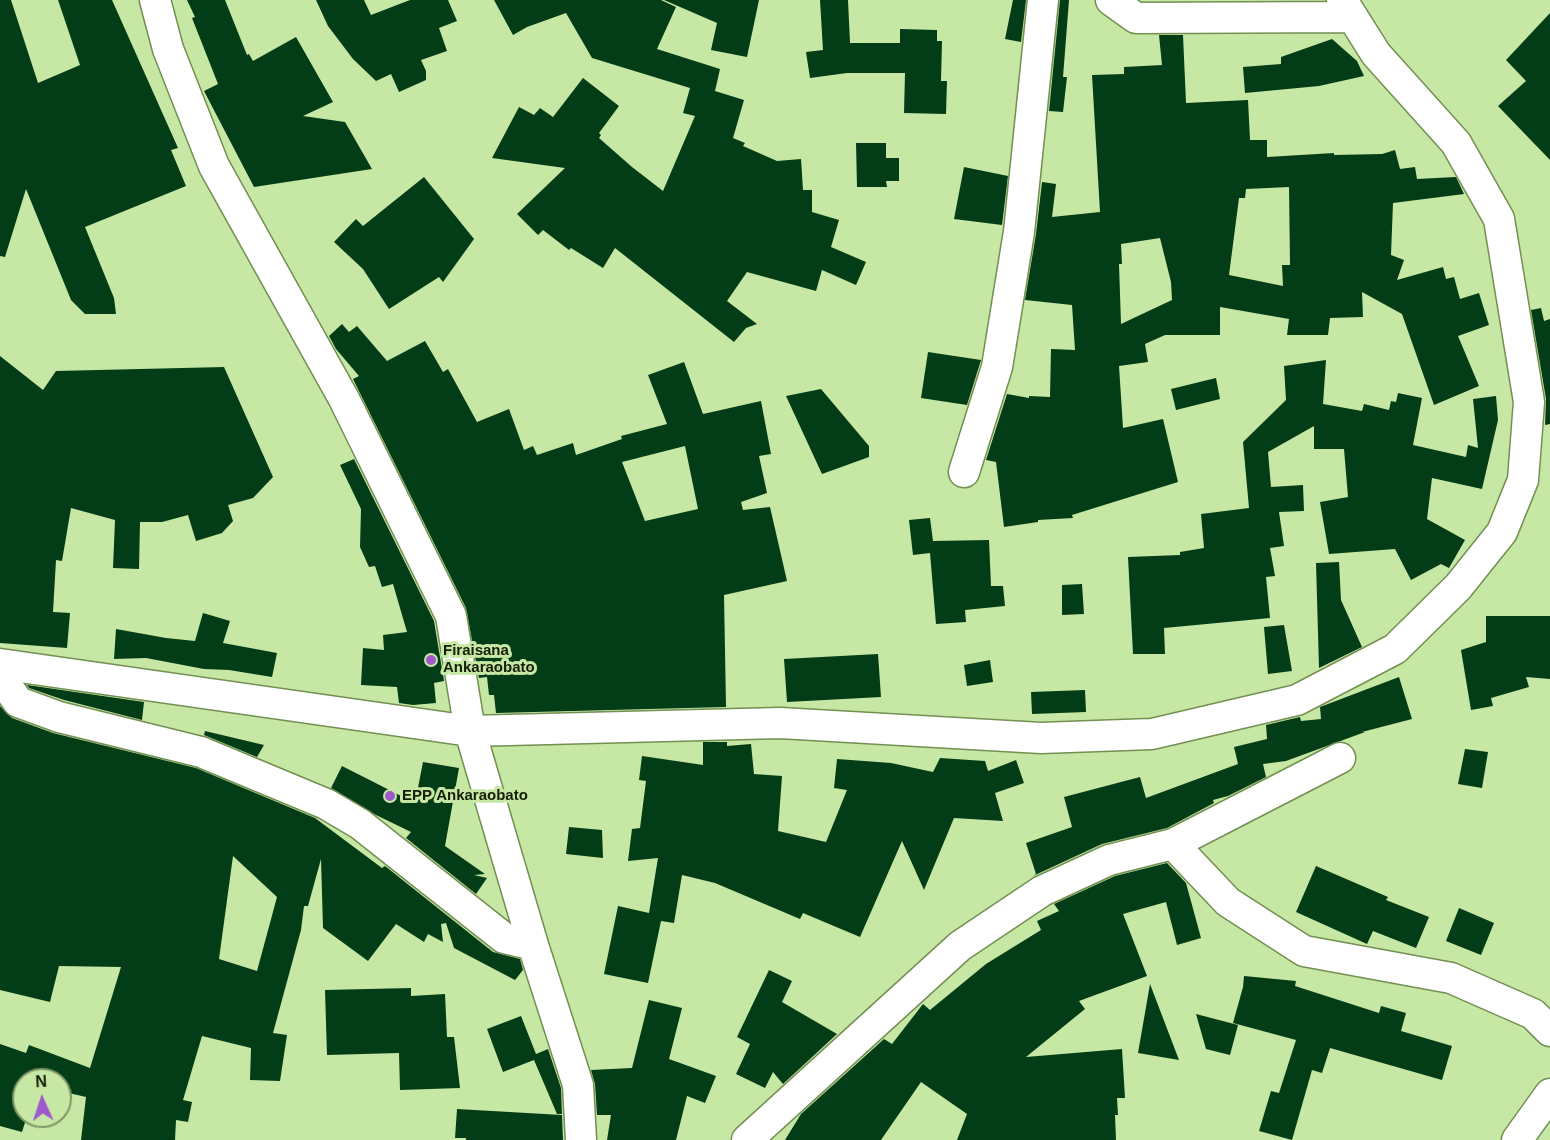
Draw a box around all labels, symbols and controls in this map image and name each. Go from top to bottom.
place label: Firaisana Ankaraobato [443,642,535,677]
marker: Firaisana Ankaraobato [424,653,438,667]
place label: EPP Ankaraobato [402,787,528,805]
marker: EPP Ankaraobato [383,789,397,803]
north arrow [12,1068,72,1128]
text: N [35,1073,47,1090]

